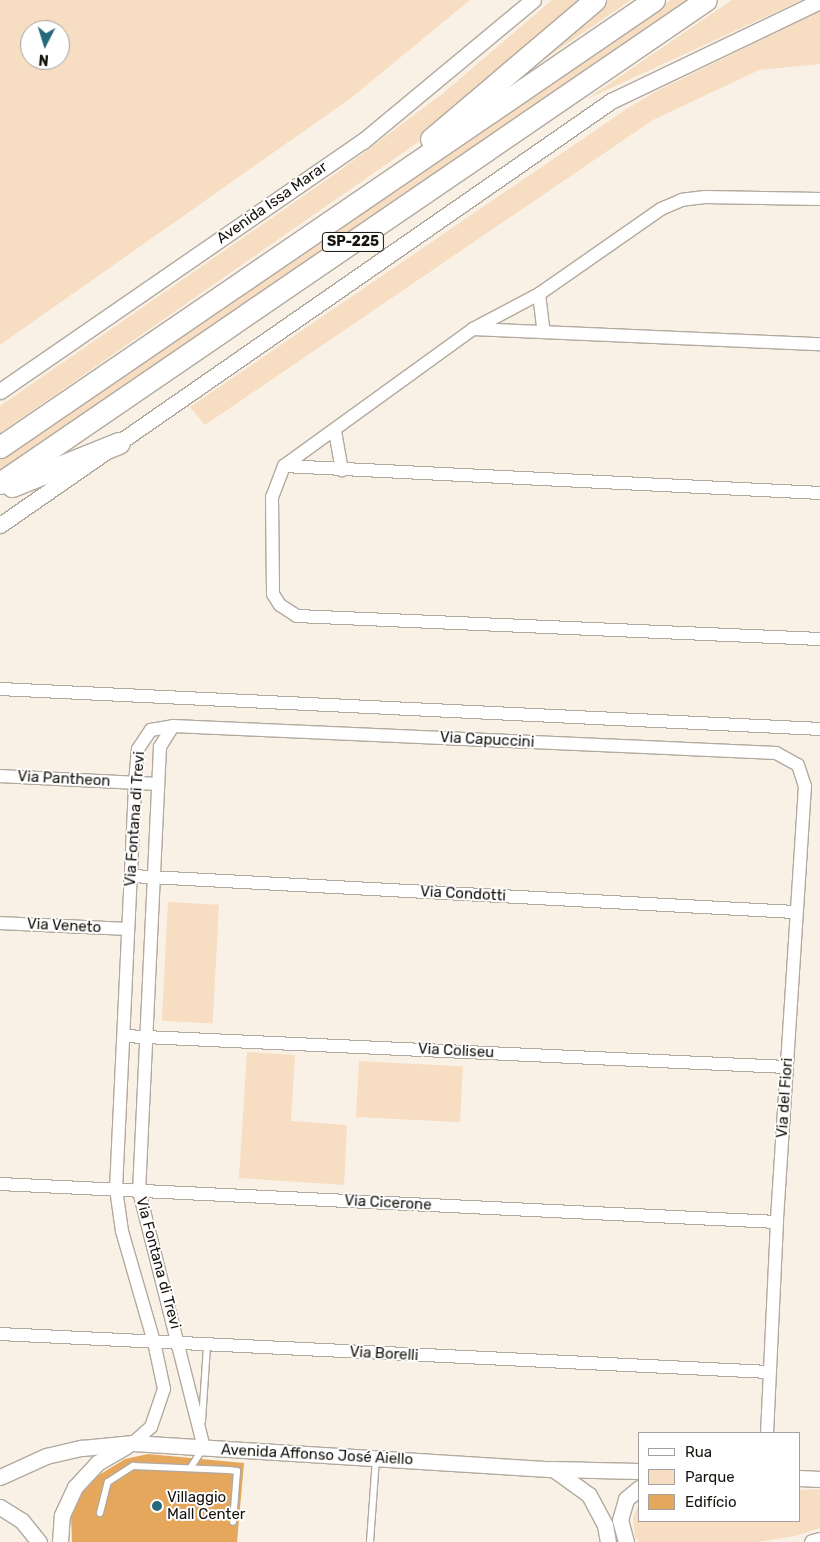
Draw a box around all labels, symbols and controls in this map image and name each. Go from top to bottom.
north arrow [20,20,70,70]
text: N [38,51,50,68]
street label: Avenida Issa Marar [213,158,331,248]
road number: SP-225 [322,230,384,253]
street label: Via Capuccini [439,729,535,751]
street label: Via Fontana di Trevi [121,751,149,887]
street label: Via Pantheon [17,768,111,790]
street label: Via Condotti [420,883,506,905]
street label: Via Veneto [26,915,102,937]
street label: Via Coliseu [417,1040,495,1062]
street label: Via del Fiori [773,1057,797,1139]
street label: Via Cicerone [344,1192,432,1214]
street label: Via Fontana di Trevi [132,1195,184,1331]
street label: Via Borelli [349,1343,419,1365]
legend [638,1432,800,1522]
street label: Avenida Affonso José Aiello [220,1441,414,1469]
text: Rua [685,1443,712,1461]
text: Parque [685,1468,735,1486]
place label: Villaggio Mall Center [167,1488,245,1523]
text: Edifício [685,1493,737,1511]
marker: Villaggio Mall Center [151,1500,163,1512]

